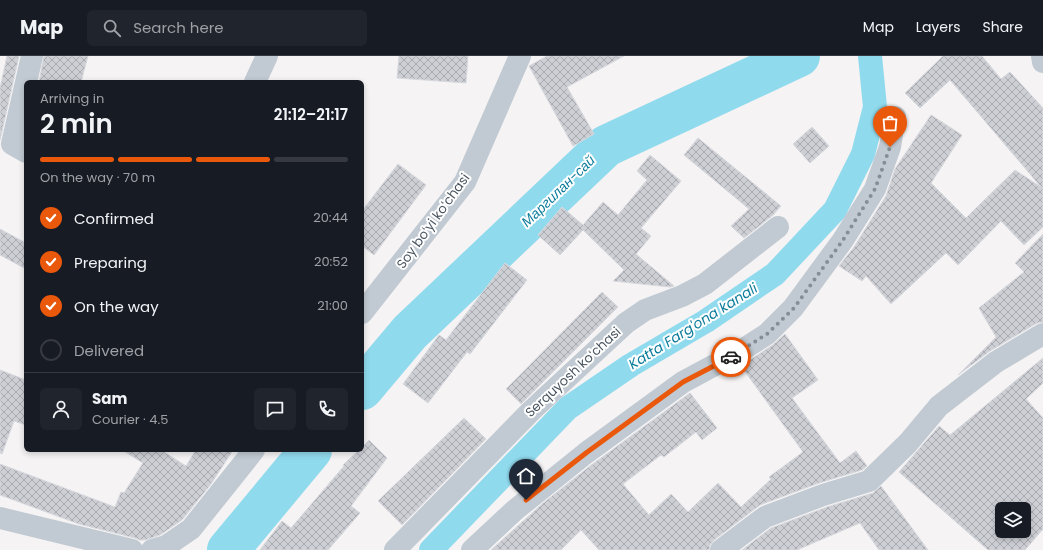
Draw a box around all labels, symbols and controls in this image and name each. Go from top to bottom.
search box [87,10,367,46]
text: Map [20,14,63,41]
icon: search [101,17,123,39]
text: Search here [133,17,224,38]
text: Map [863,17,894,37]
text: Layers [916,17,960,37]
text: Share [982,17,1023,37]
text: Arriving in [40,89,104,108]
text: 21:12–21:17 [274,104,348,125]
text: 2 min [40,106,113,142]
pin [873,106,907,147]
icon: bag [879,112,901,134]
water label: Маргилан-сай [517,150,600,231]
text: On the way · 70 m [40,168,155,187]
street label: Soy boʻyi koʻchasi [392,169,474,273]
icon: check [40,207,62,229]
text: Confirmed [74,208,154,229]
text: 20:44 [313,208,348,227]
icon: check [40,251,62,273]
text: Preparing [74,252,147,273]
text: 20:52 [314,252,348,271]
water label: Katta Farg'ona kanali [625,278,762,374]
icon: check [40,295,62,317]
text: On the way [74,296,159,317]
text: 21:00 [317,296,348,315]
street label: Serquyosh koʻchasi [521,323,625,421]
courier [711,337,751,377]
text: Delivered [74,340,144,361]
icon: car [720,346,742,368]
button: person [40,388,82,430]
text: Sam [92,388,127,409]
button: chat [254,388,296,430]
button: phone [306,388,348,430]
text: Courier · 4.5 [92,410,168,429]
pin [509,459,543,500]
icon: home [515,465,537,487]
map controls [995,502,1031,538]
button: layers [995,502,1031,538]

